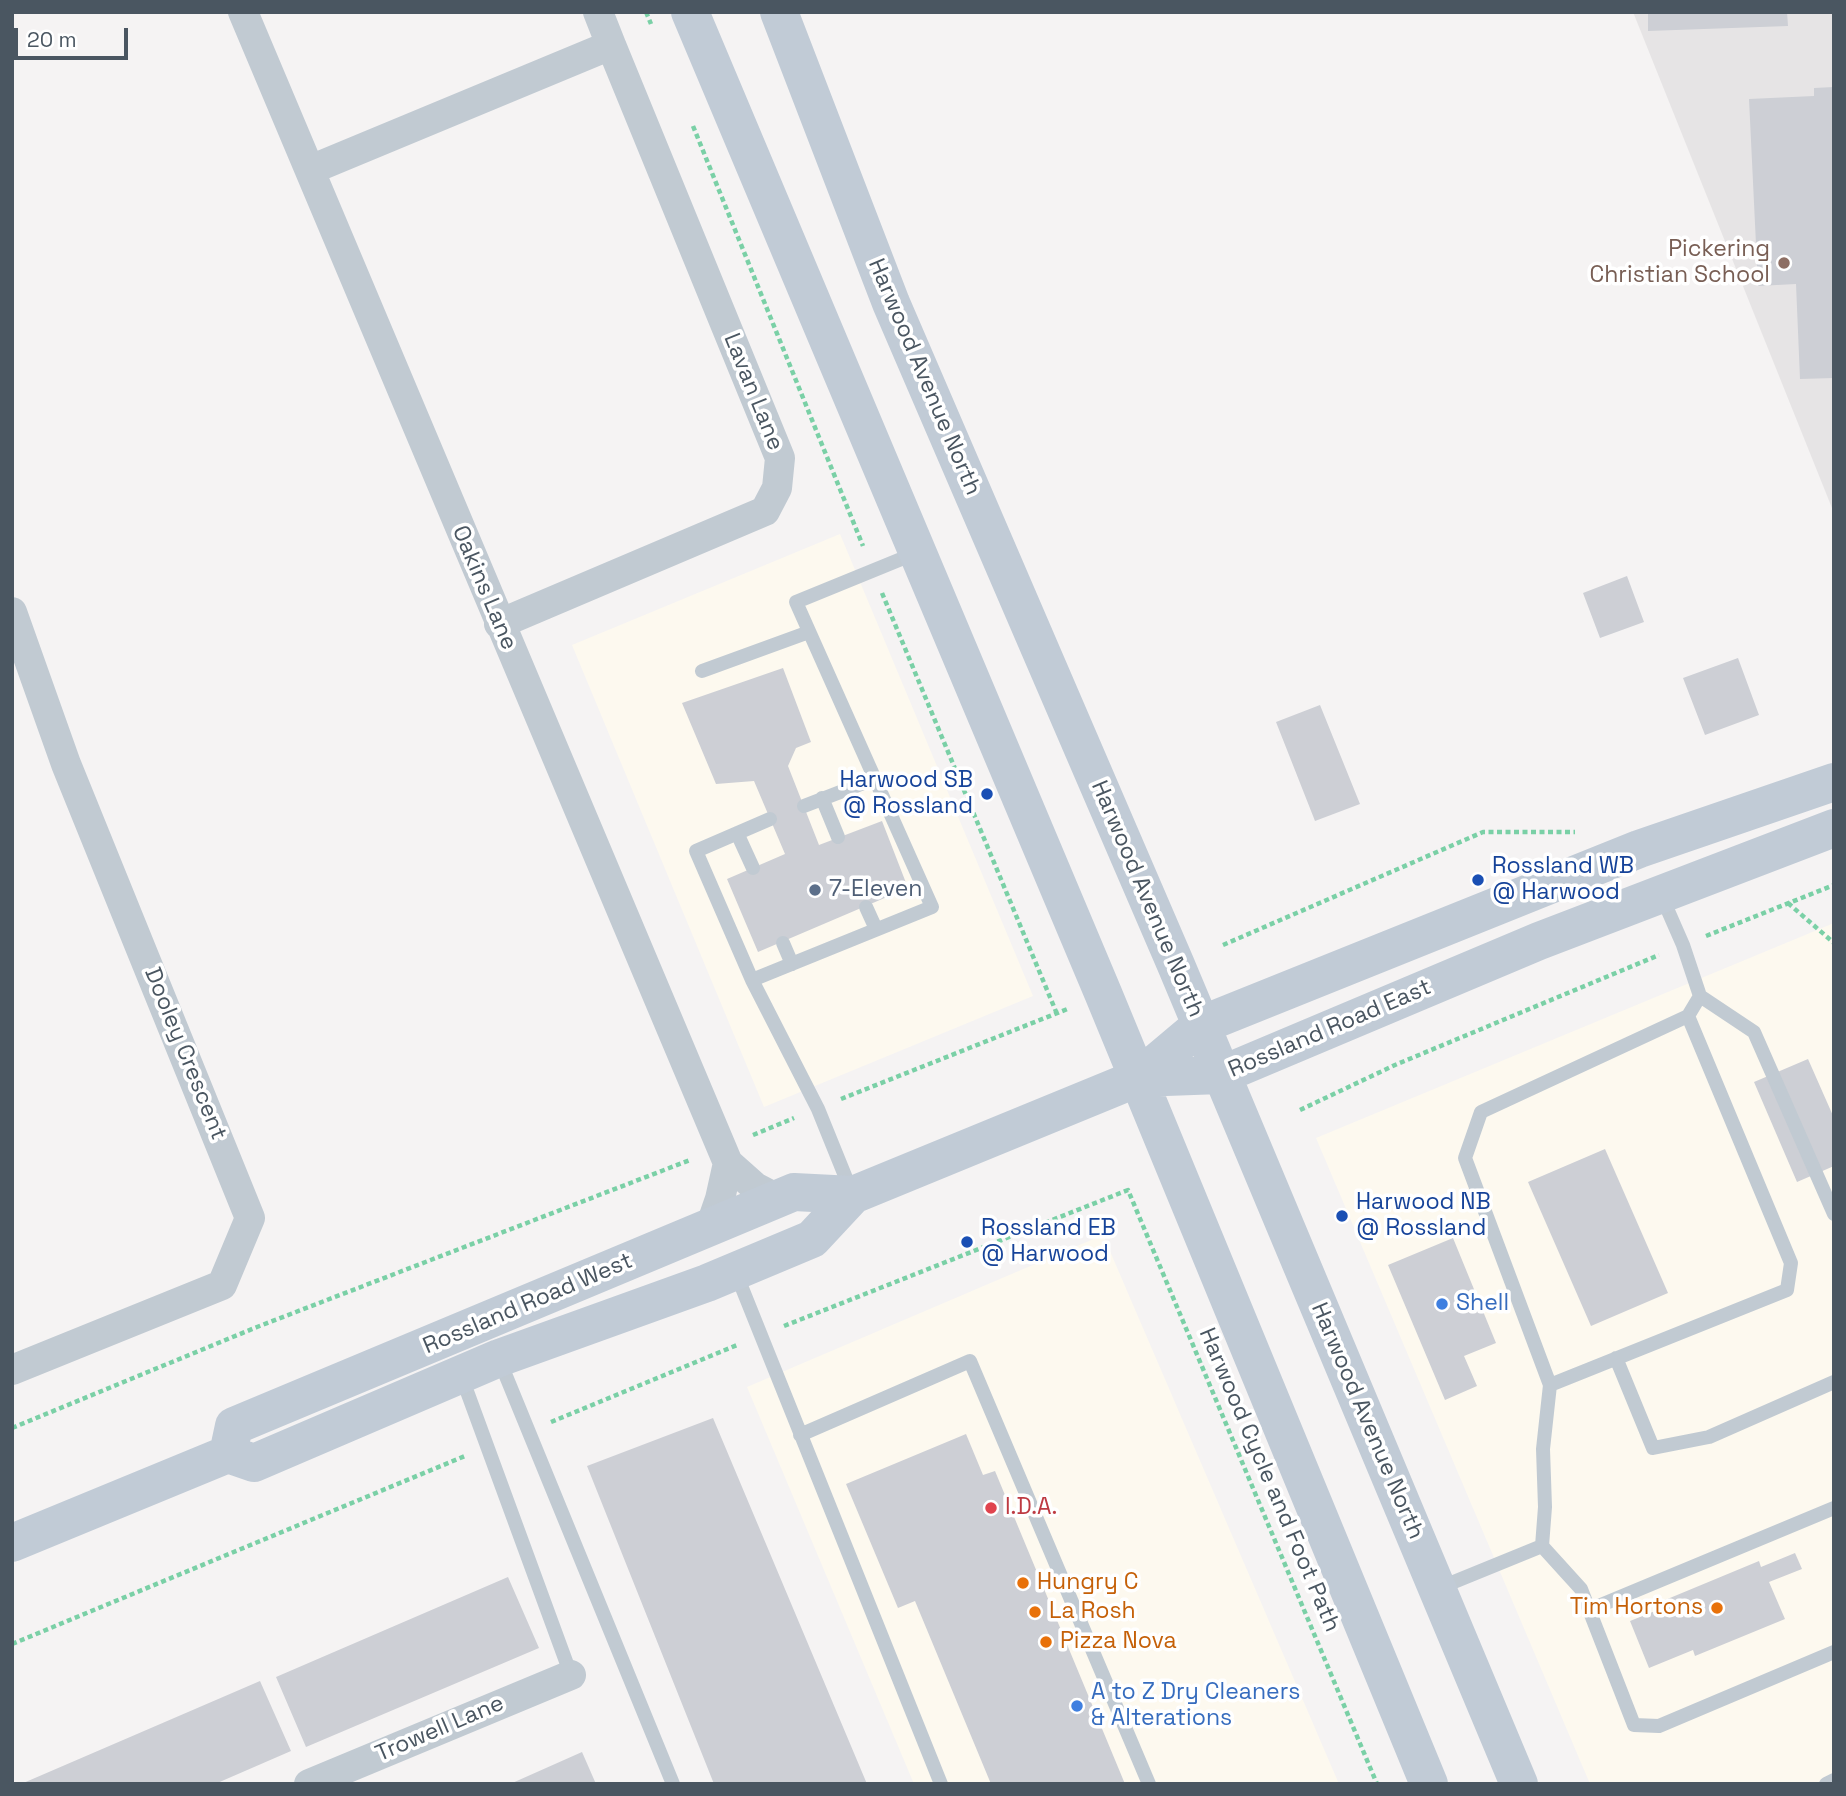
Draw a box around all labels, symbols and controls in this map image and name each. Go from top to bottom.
scale bar [18,14,131,58]
text: 20 m [27,26,77,53]
place label: Pickering Christian School [1590,236,1770,290]
street label: Harwood Avenue North [862,255,986,499]
marker: Pickering Christian School [1776,255,1792,271]
street label: Lavan Lane [717,329,789,455]
street label: Oakins Lane [445,522,523,654]
place label: Harwood SB @ Rossland [839,767,973,821]
street label: Harwood Avenue North [1085,777,1209,1021]
marker: Harwood SB @ Rossland [979,786,995,802]
place label: Rossland WB @ Harwood [1492,853,1634,907]
marker: Rossland WB @ Harwood [1470,872,1486,888]
place label: 7-Eleven [829,876,922,904]
marker: 7-Eleven [807,882,823,898]
street label: Dooley Crescent [138,964,232,1144]
street label: Rossland Road East [1224,974,1436,1084]
place label: Harwood NB @ Rossland [1356,1189,1491,1243]
marker: Harwood NB @ Rossland [1334,1208,1350,1224]
place label: Rossland EB @ Harwood [981,1215,1116,1269]
marker: Rossland EB @ Harwood [959,1234,975,1250]
street label: Rossland Road West [419,1247,637,1361]
place label: Shell [1456,1290,1509,1318]
marker: Shell [1434,1296,1450,1312]
street label: Harwood Avenue North [1305,1299,1429,1543]
street label: Harwood Cycle and Foot Path [1192,1324,1346,1636]
place label: I.D.A. [1005,1494,1057,1522]
marker: I.D.A. [983,1500,999,1516]
place label: Hungry C [1037,1569,1138,1597]
marker: Hungry C [1015,1575,1031,1591]
place label: Tim Hortons [1570,1594,1703,1622]
place label: La Rosh [1049,1598,1136,1626]
marker: Tim Hortons [1709,1600,1725,1616]
marker: La Rosh [1027,1604,1043,1620]
place label: Pizza Nova [1060,1628,1177,1656]
marker: Pizza Nova [1038,1634,1054,1650]
place label: A to Z Dry Cleaners & Alterations [1091,1679,1300,1733]
street label: Trowell Lane [372,1690,508,1768]
marker: A to Z Dry Cleaners & Alterations [1069,1698,1085,1714]

